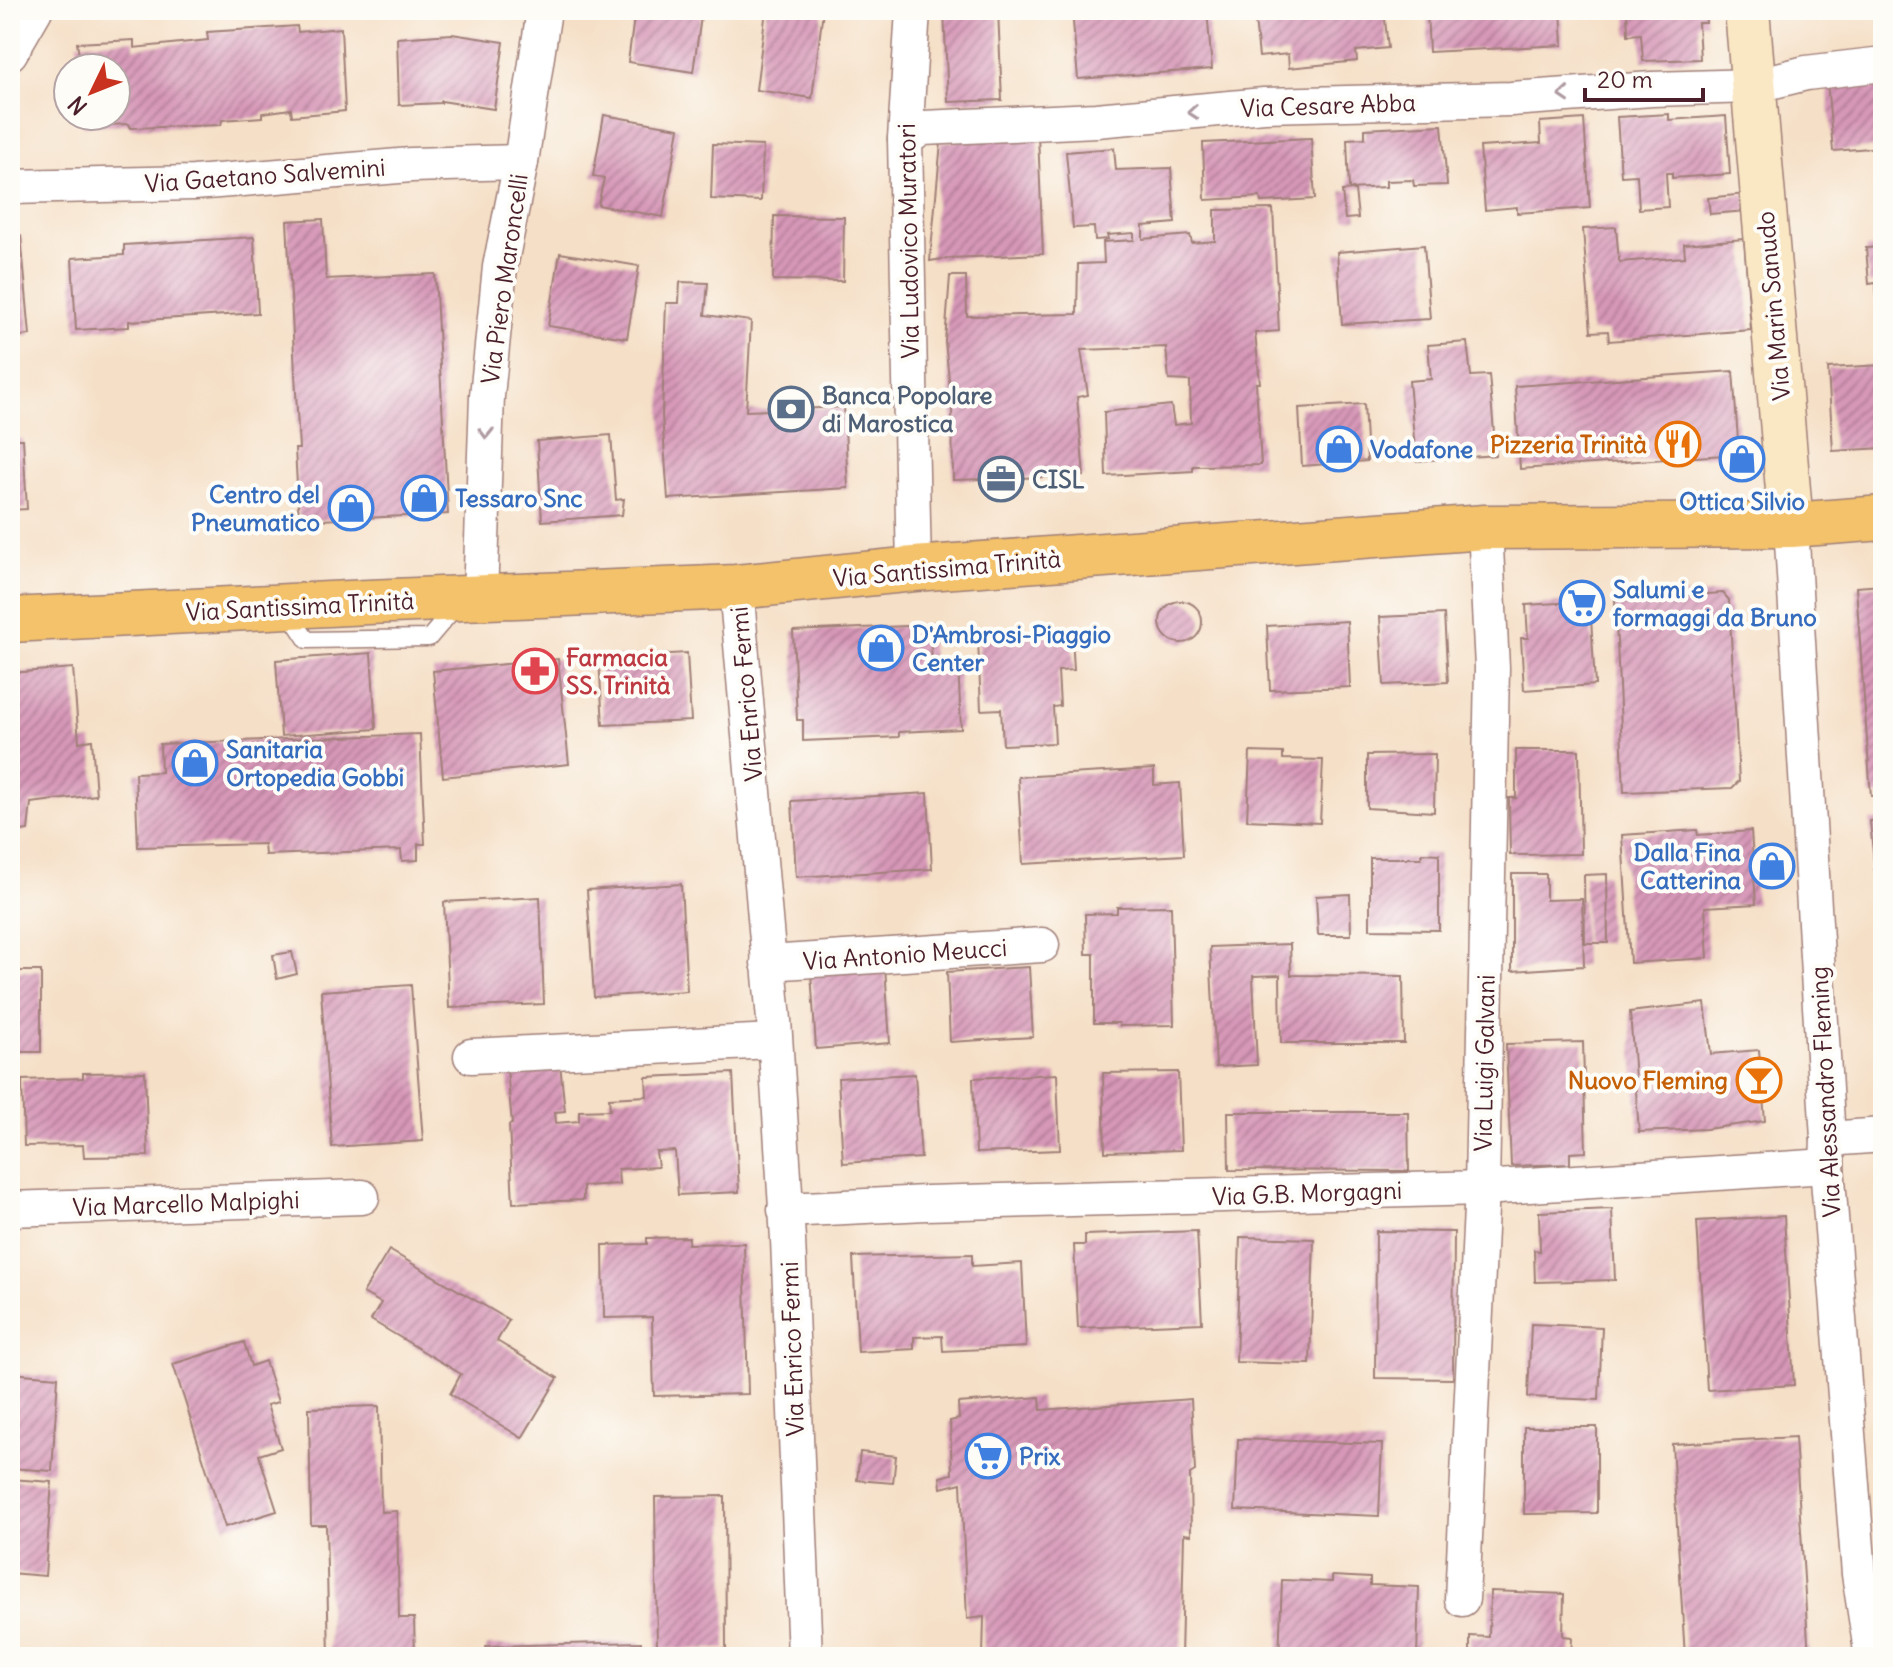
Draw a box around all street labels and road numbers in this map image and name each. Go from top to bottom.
street label: Via Cesare Abba [1240,87,1416,123]
street label: Via Ludovico Muratori [891,123,925,359]
street label: Via Gaetano Salvemini [144,152,386,198]
street label: Via Piero Maroncelli [474,172,534,386]
street label: Via Marin Sanudo [1750,210,1796,402]
street label: Via Santissima Trinità [832,543,1062,593]
street label: Via Santissima Trinità [185,585,415,627]
street label: Via Enrico Fermi [723,605,769,783]
street label: Via Antonio Meucci [802,932,1008,976]
street label: Via Alessandro Fleming [1803,966,1847,1218]
street label: Via Luigi Galvani [1467,974,1501,1152]
street label: Via G.B. Morgagni [1211,1175,1403,1211]
street label: Via Marcello Malpighi [72,1184,300,1222]
street label: Via Enrico Fermi [774,1261,810,1437]

